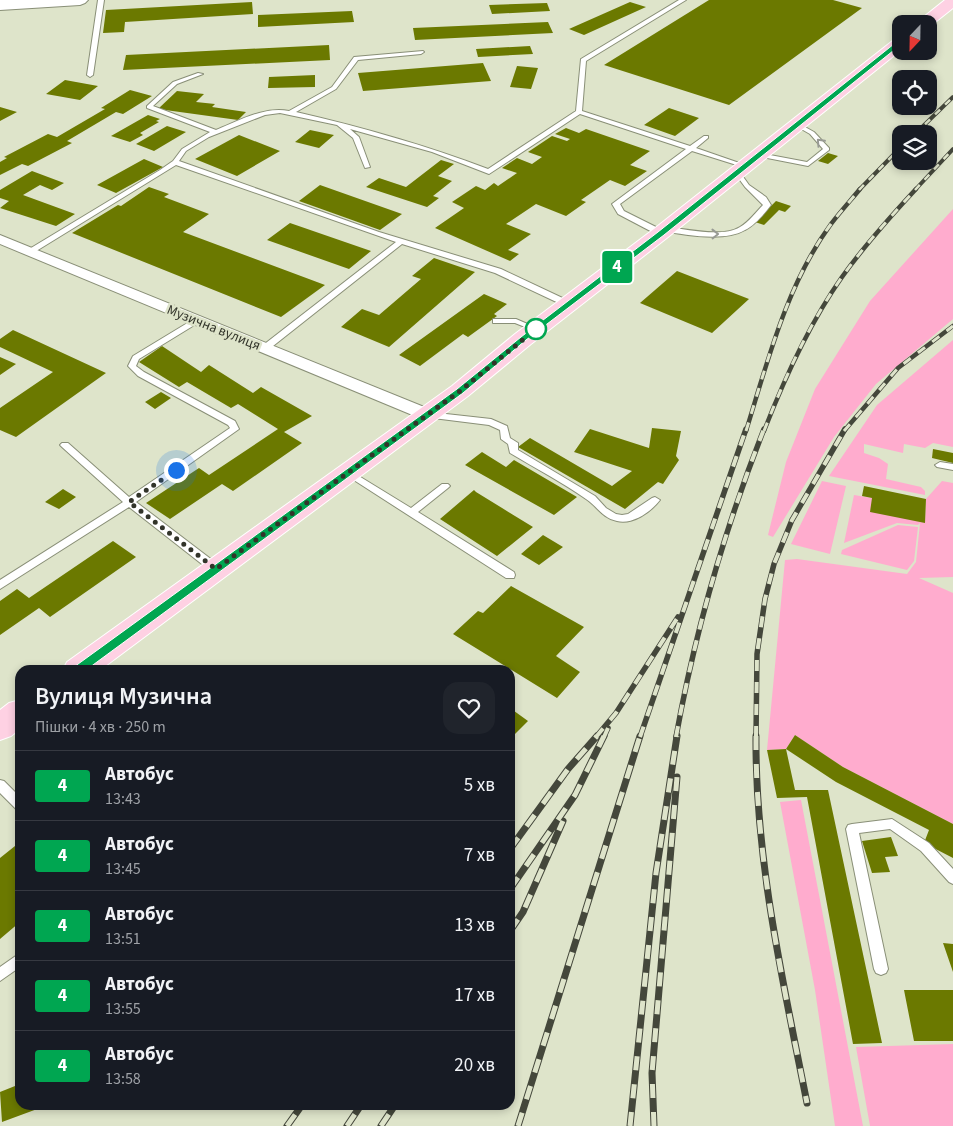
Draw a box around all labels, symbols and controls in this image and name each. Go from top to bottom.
north arrow [892,15,938,60]
map controls [892,15,937,170]
button: locate [892,70,937,115]
button: layers [892,125,937,170]
one-way arrow [817,138,826,147]
one-way arrow [711,228,719,239]
line badge: 4 [601,251,633,283]
text: 4 [612,254,622,279]
street label: Музична вулиця [164,300,264,356]
unlabelled marker [525,318,547,340]
your location [164,458,189,483]
text: Вулиця Музична [35,679,212,714]
button: heart [443,682,495,734]
text: Пішки · 4 хв · 250 m [35,716,166,738]
text: Автобус [105,761,174,788]
text: 5 хв [464,772,495,799]
text: 4 [58,773,67,798]
text: 13:43 [105,788,141,810]
text: Автобус [105,831,174,858]
text: 7 хв [464,842,495,869]
text: 4 [58,843,67,868]
text: 13:45 [105,858,141,880]
text: Автобус [105,901,174,928]
text: 13 хв [454,912,495,939]
text: 4 [58,913,67,938]
text: 13:51 [105,928,141,950]
text: Автобус [105,971,174,998]
text: 17 хв [454,982,495,1009]
text: 4 [58,983,67,1008]
text: 13:55 [105,998,141,1020]
text: Автобус [105,1041,174,1068]
text: 20 хв [454,1052,495,1079]
text: 4 [58,1053,67,1078]
text: 13:58 [105,1068,141,1090]

